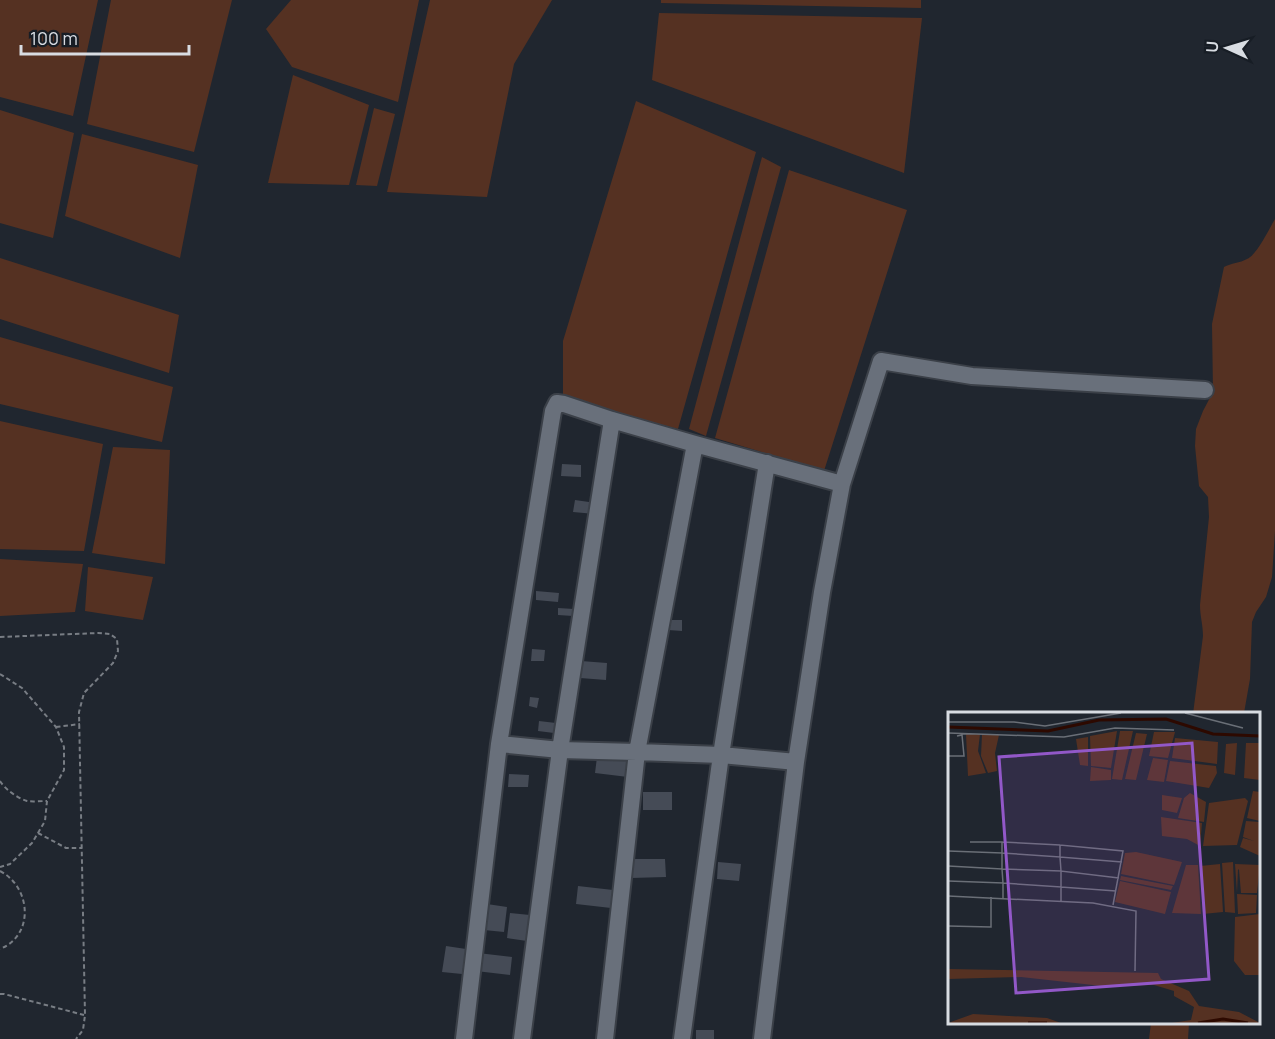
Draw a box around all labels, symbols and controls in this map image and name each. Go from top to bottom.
scale bar [21,18,189,56]
north arrow [1197,18,1257,78]
text: 100 m [30,26,78,50]
text: U [1201,40,1223,53]
inset map [948,712,1260,1024]

